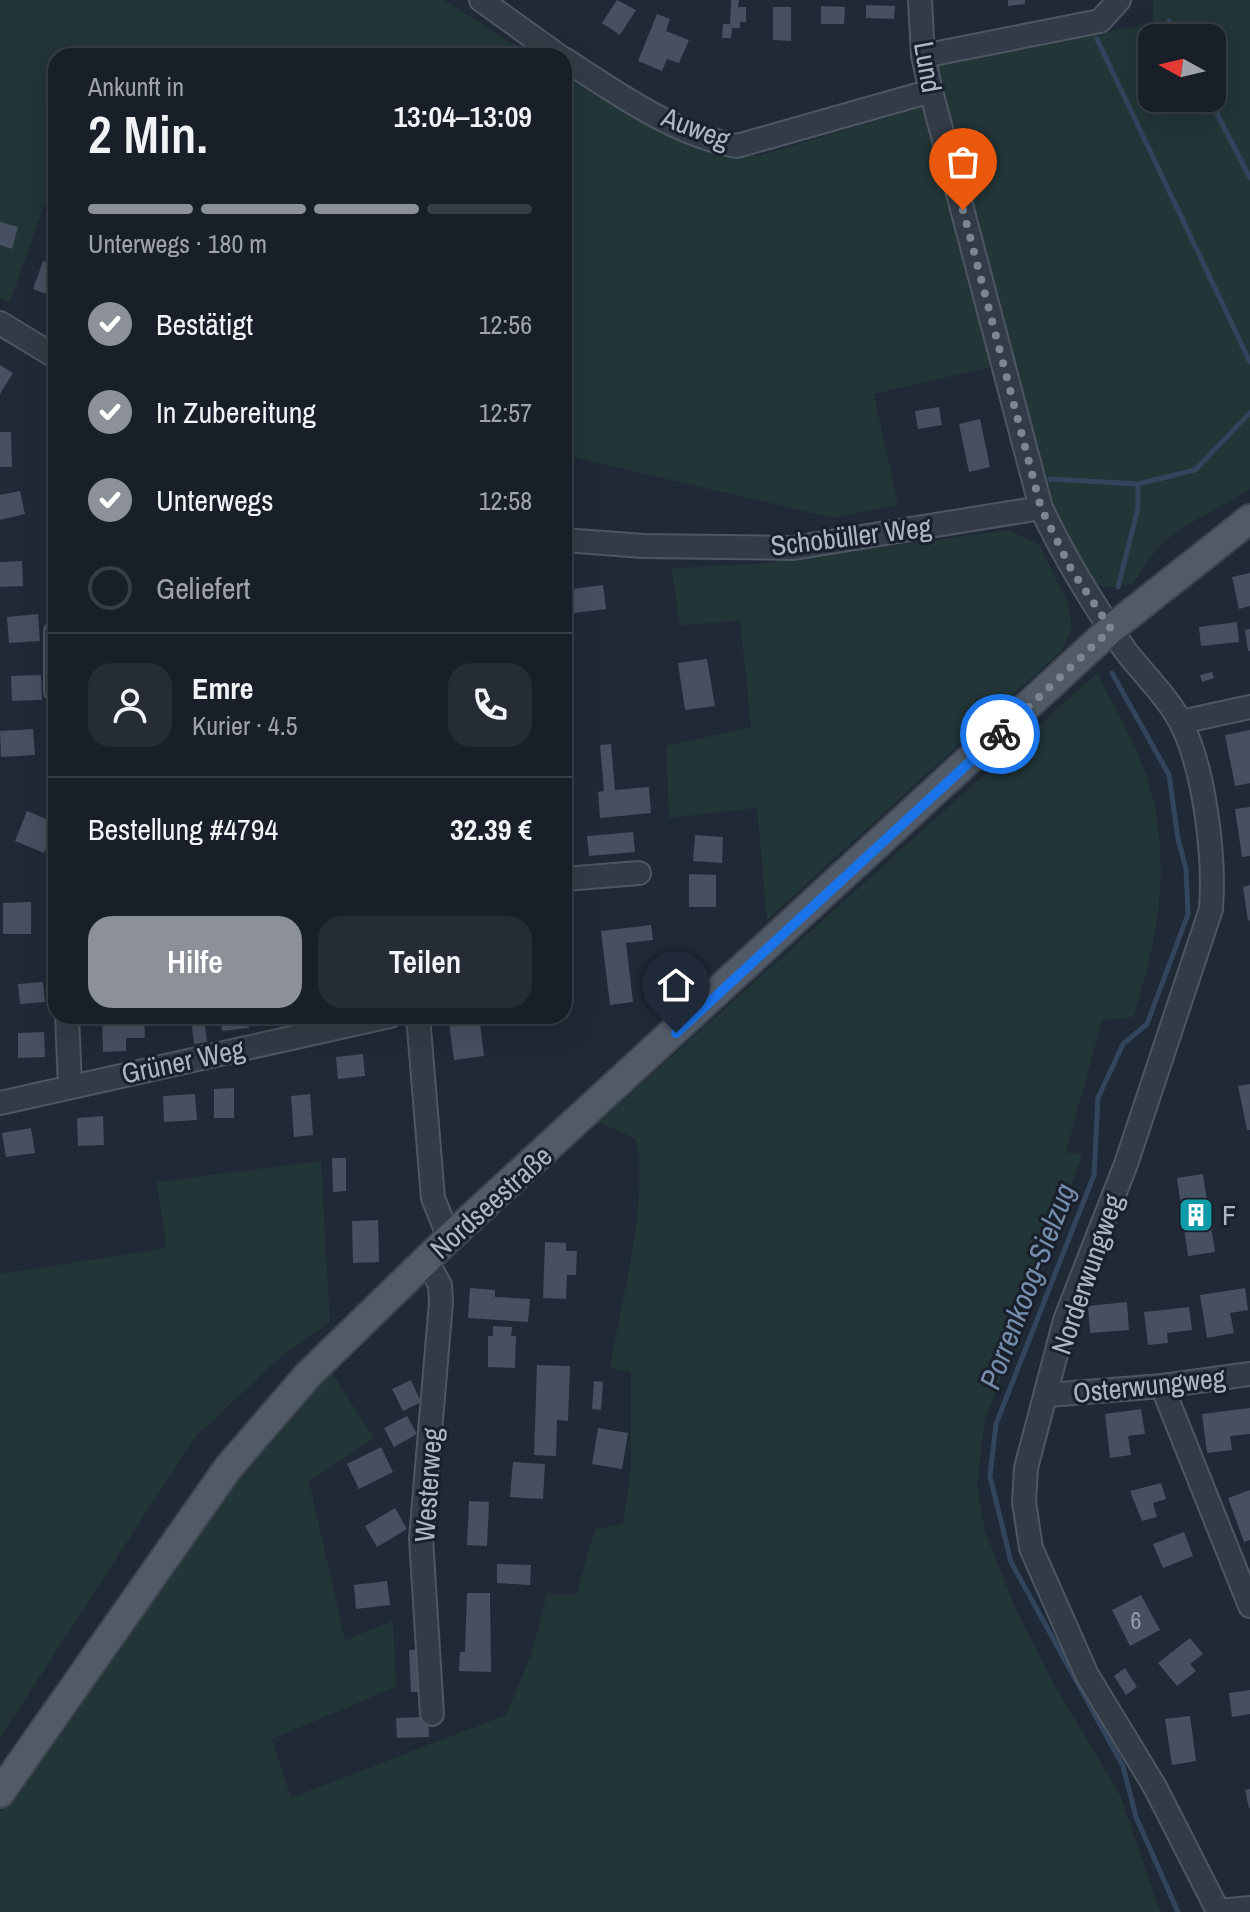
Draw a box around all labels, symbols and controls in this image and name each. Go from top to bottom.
north arrow [1138,24,1226,112]
map controls [1138,24,1226,112]
street label: Lund [905,39,951,95]
text: Ankunft in [88,69,184,104]
text: 13:04–13:09 [393,96,532,136]
street label: Auweg [655,97,736,158]
text: 2 Min. [88,99,208,169]
pin [929,128,997,210]
icon: bag [941,140,985,184]
text: Unterwegs · 180 m [88,226,267,261]
icon: check [88,302,132,346]
text: Bestätigt [156,304,253,344]
text: 12:56 [479,307,532,342]
icon: check [88,390,132,434]
text: In Zubereitung [156,392,316,432]
text: 12:57 [479,395,532,430]
icon: check [88,478,132,522]
text: Unterwegs [156,480,274,520]
text: 12:58 [479,483,532,518]
street label: Schobüller Weg [768,507,934,565]
text: Geliefert [156,568,250,608]
button: person [88,663,172,747]
button: phone [448,663,532,747]
text: Emre [192,668,254,708]
courier [960,694,1040,774]
text: Kurier · 4.5 [192,708,297,743]
icon: bike [978,712,1022,756]
text: Bestellung #4794 [88,809,278,849]
text: 32.39 € [450,809,532,849]
button: Hilfe [88,916,302,1008]
button: Teilen [318,916,532,1008]
pin [642,951,710,1033]
icon: home [654,963,698,1007]
street label: Grüner Weg [118,1029,248,1093]
street label: Nordseestraße [422,1137,560,1267]
water label: Porrenkoog-Sielzug [969,1177,1085,1395]
street label: Norderwungweg [1042,1189,1132,1359]
building icon: F [1177,1196,1215,1234]
place label: F [1222,1196,1236,1234]
street label: Osterwungweg [1071,1358,1227,1412]
street label: Westerweg [405,1426,451,1543]
house number: 6 [1131,1604,1141,1636]

